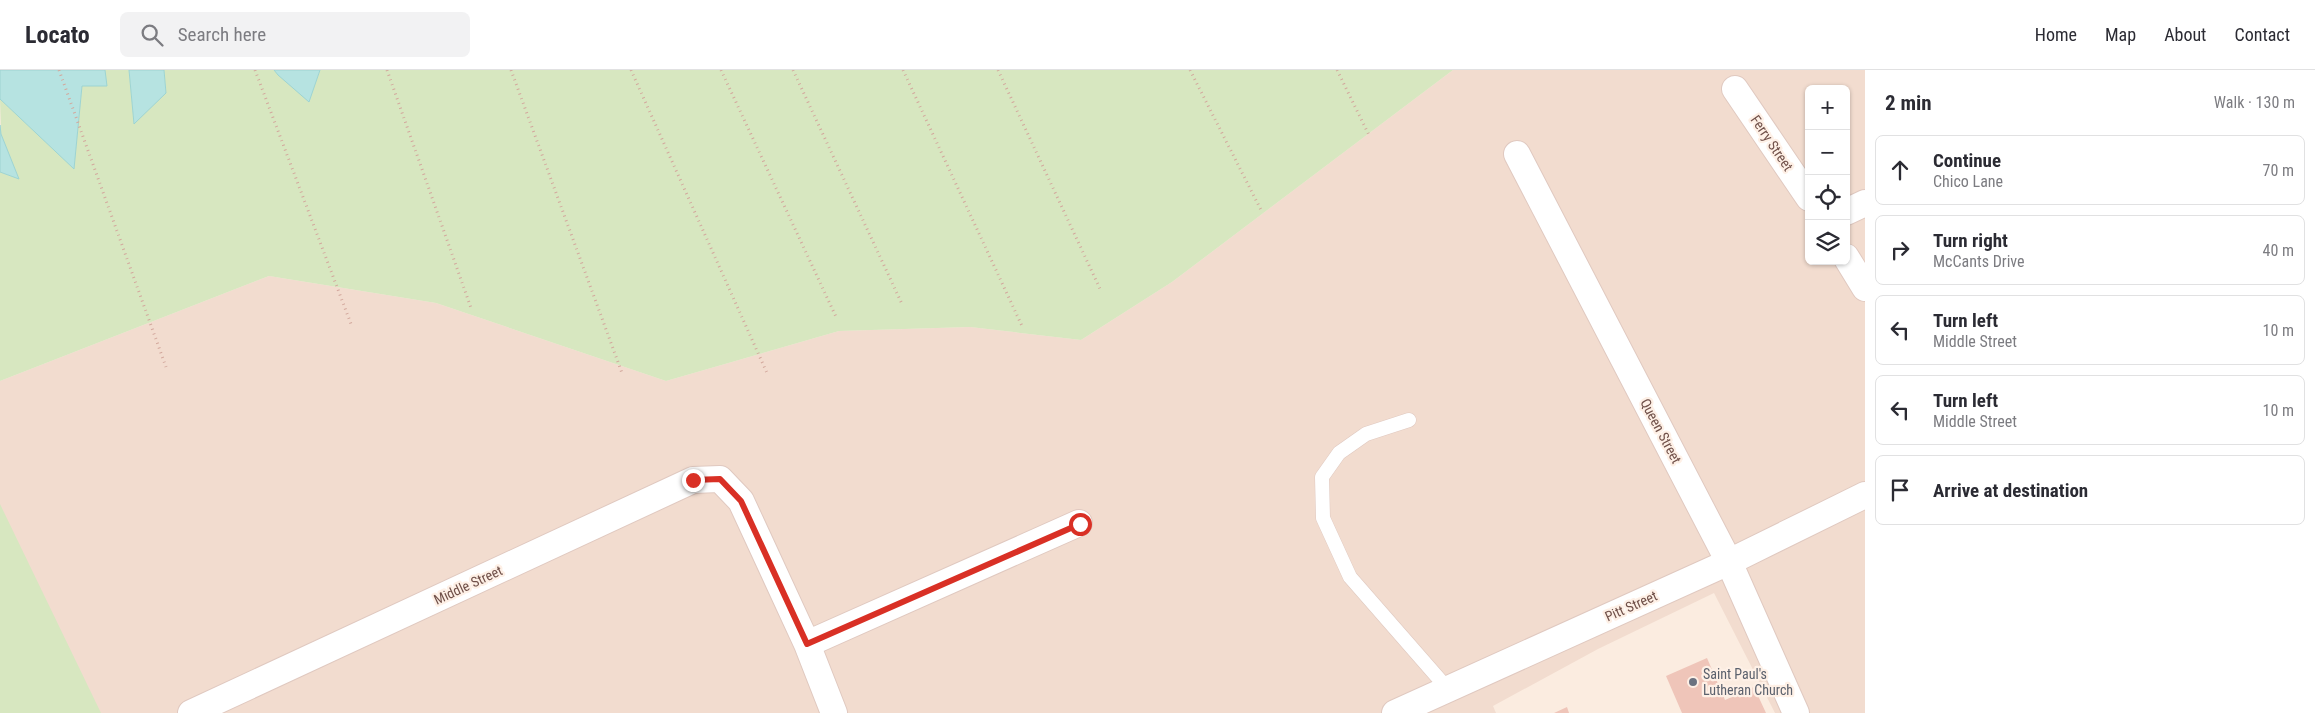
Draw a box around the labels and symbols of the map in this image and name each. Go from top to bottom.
street label: Ferry Street [1748,112,1796,174]
street label: Queen Street [1637,396,1685,466]
route end [682,469,705,492]
route start [1069,513,1092,536]
street label: Middle Street [431,562,505,608]
street label: Pitt Street [1602,587,1660,625]
place label: Saint Paul's Lutheran Church [1703,666,1793,698]
marker: Saint Paul's Lutheran Church [1687,676,1699,688]

